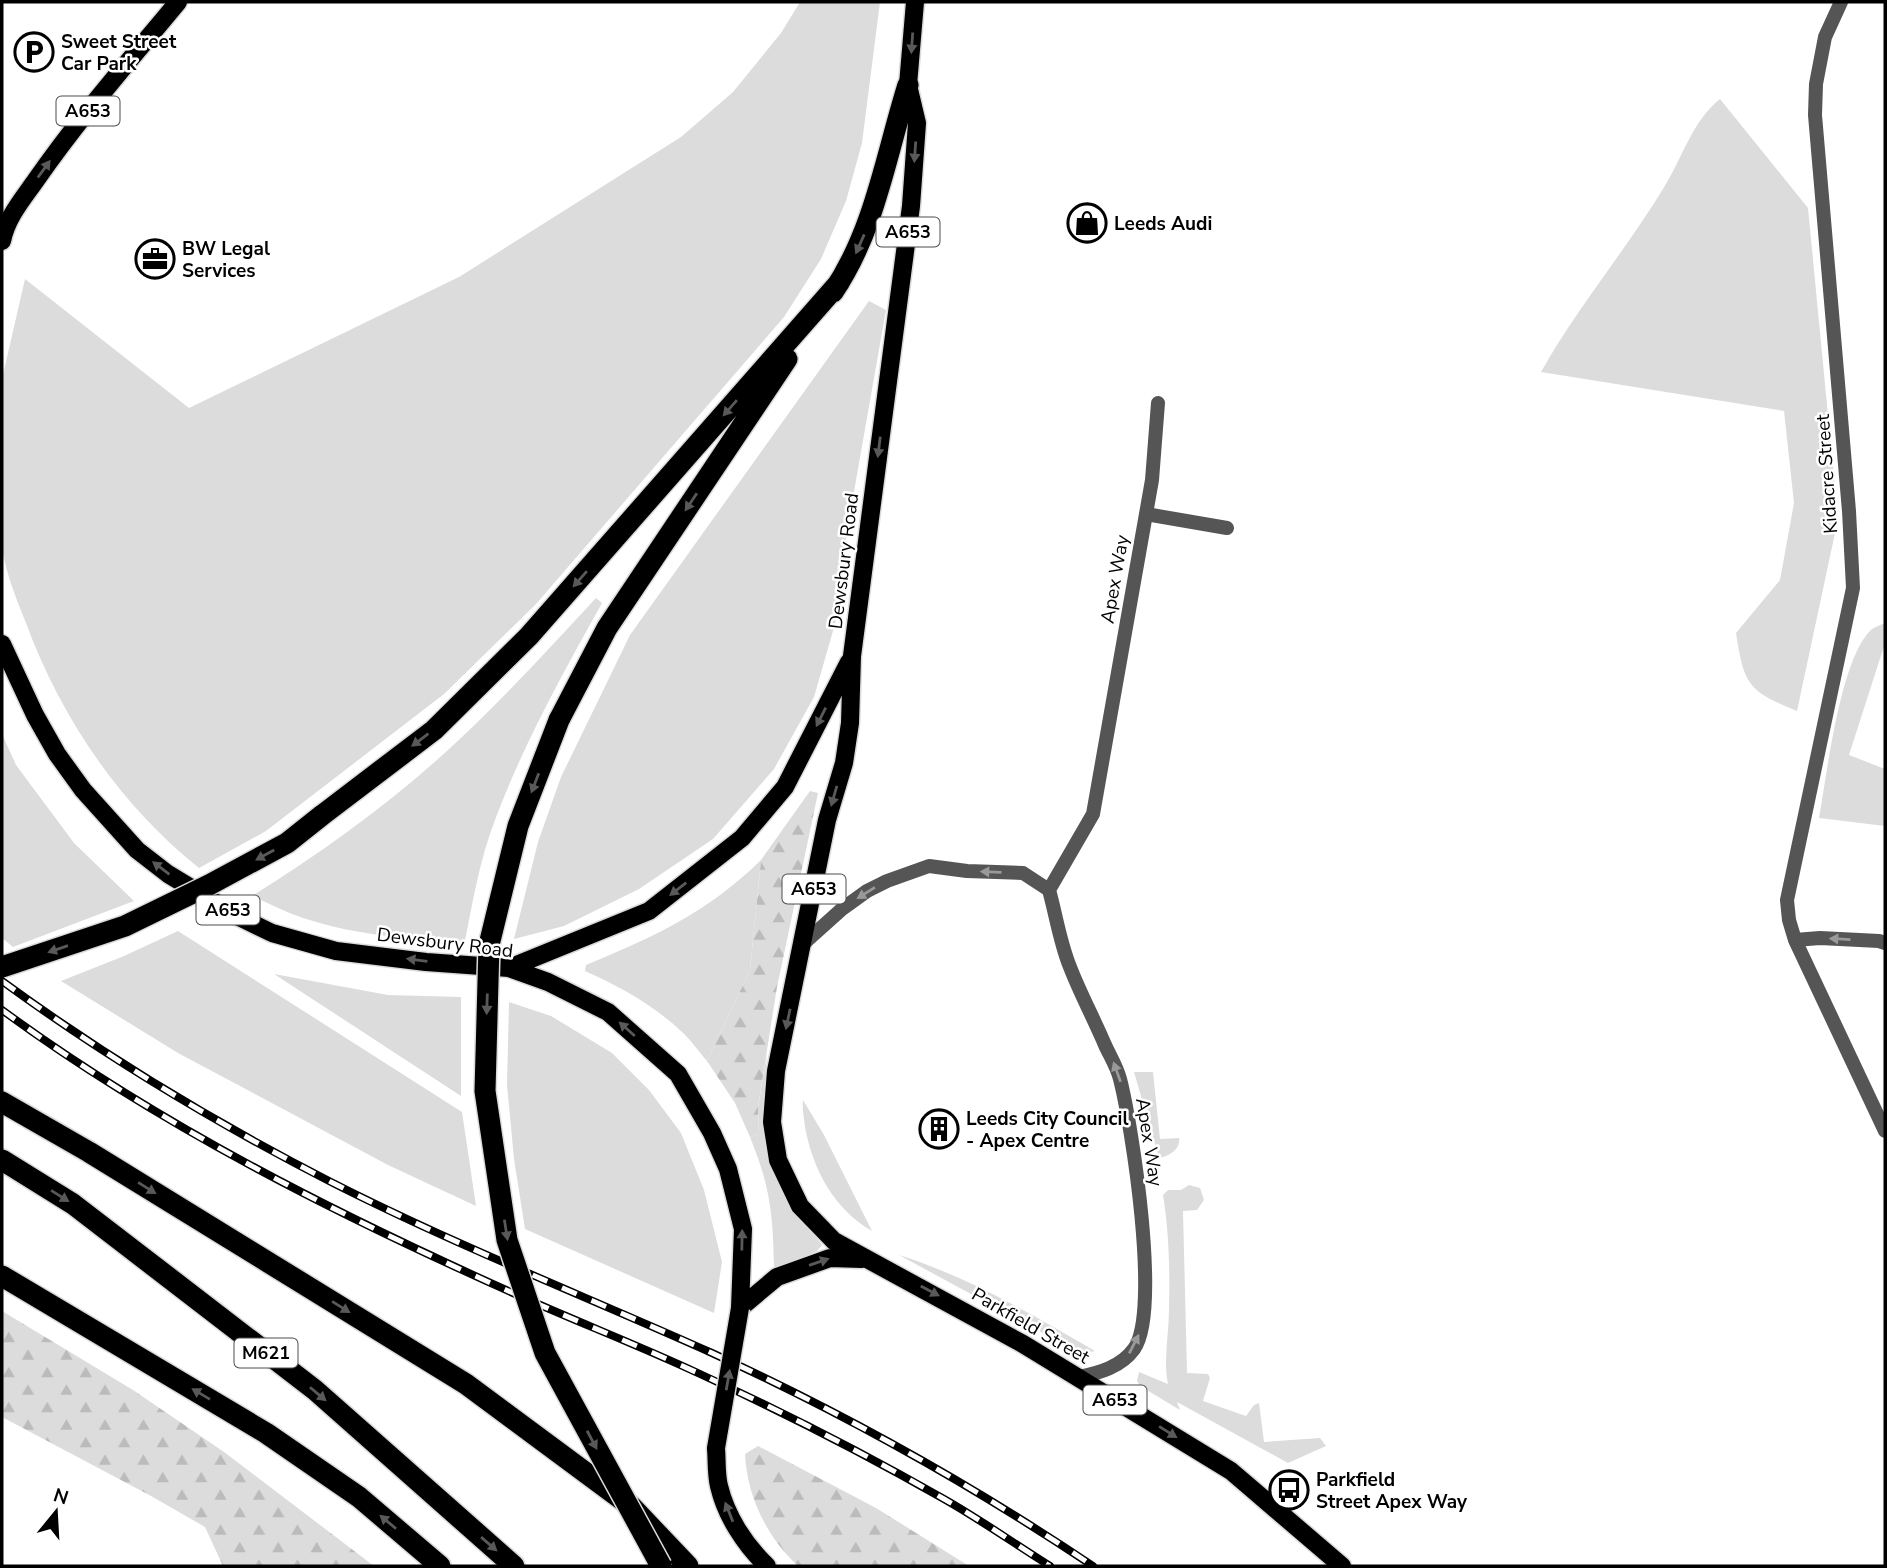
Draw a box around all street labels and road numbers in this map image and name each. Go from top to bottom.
road number: A653 [56,96,119,126]
road number: A653 [876,218,940,246]
street label: Kidacre Street [1810,413,1844,535]
street label: Dewsbury Road [823,492,865,631]
street label: Apex Way [1094,533,1136,625]
road number: A653 [782,874,846,904]
road number: A653 [196,896,260,925]
street label: Dewsbury Road [375,922,514,964]
street label: Apex Way [1129,1096,1169,1189]
street label: Parkfield Street [967,1282,1094,1370]
road number: M621 [234,1338,298,1368]
road number: A653 [1084,1386,1146,1414]

